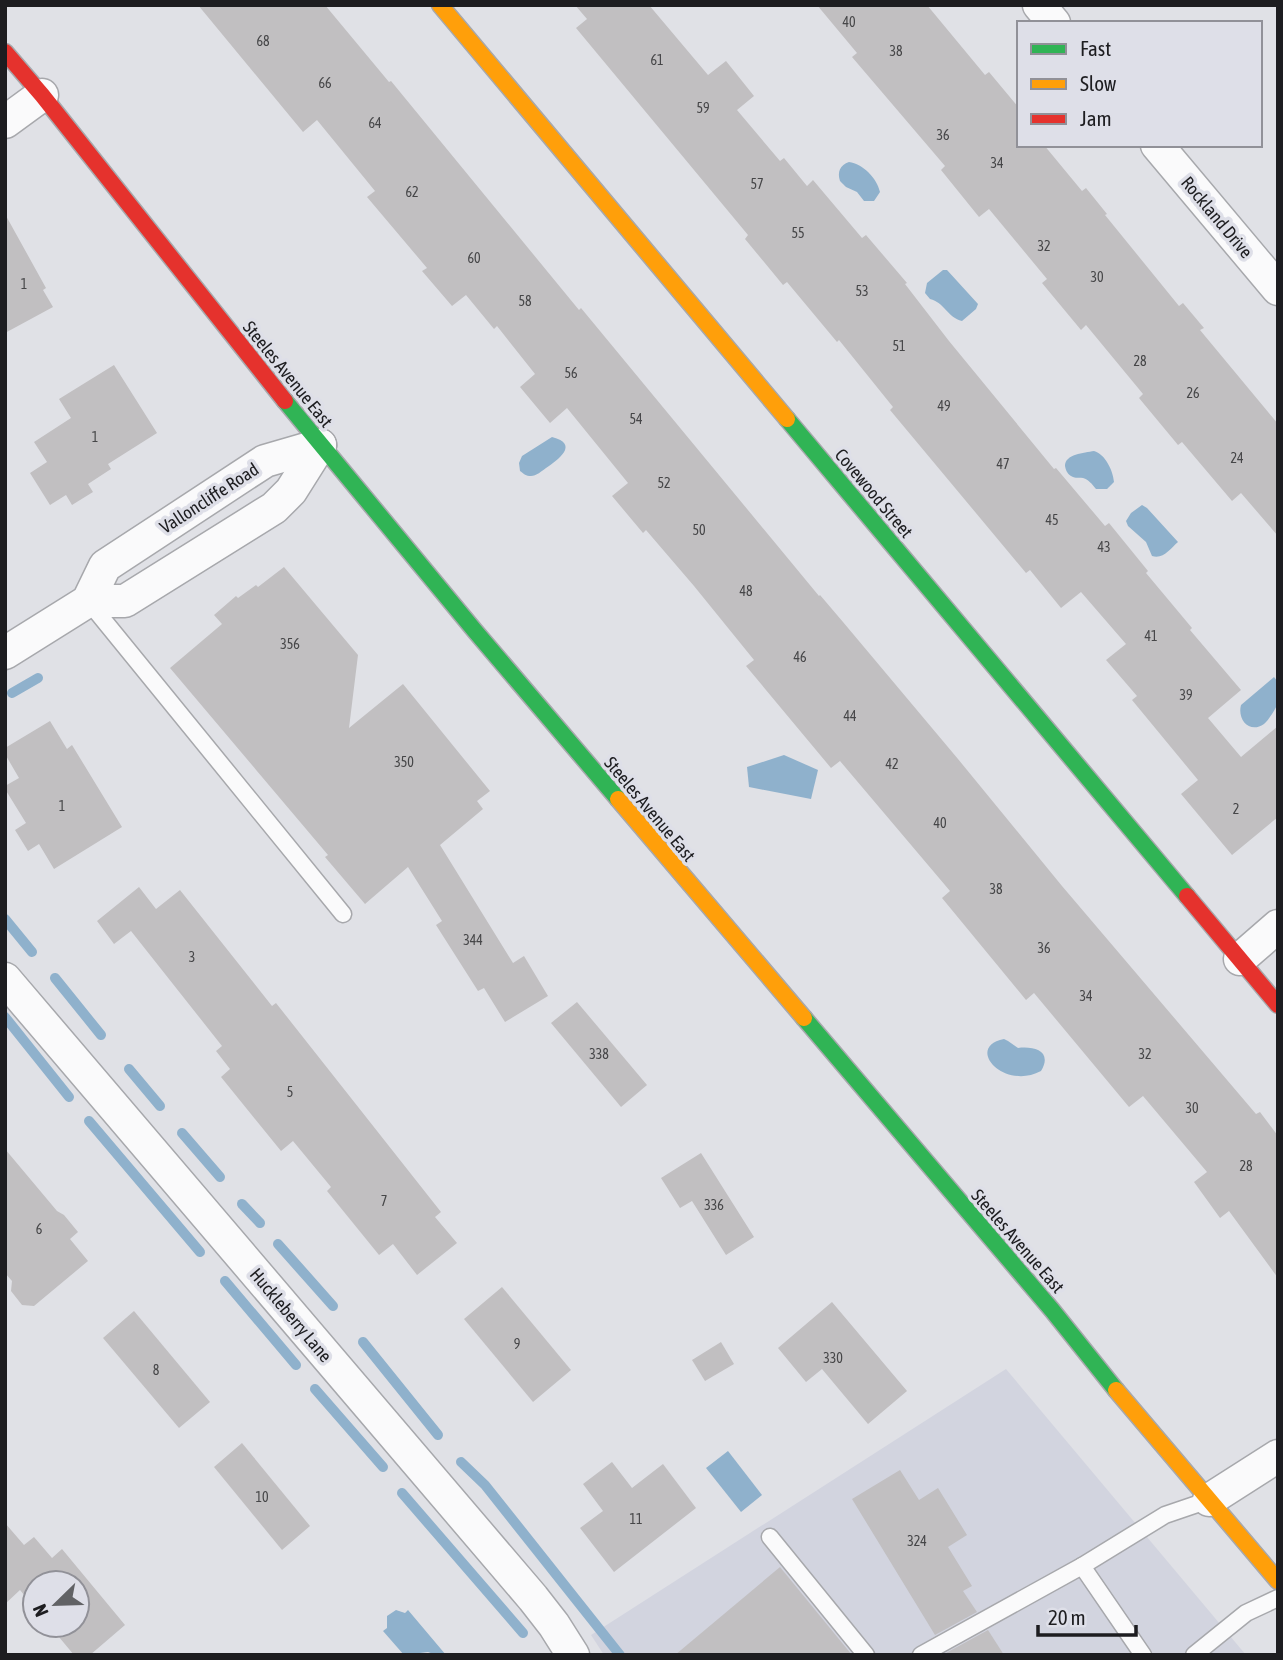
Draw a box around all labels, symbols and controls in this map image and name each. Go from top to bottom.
house number: 40 [842,14,856,30]
legend [1017,21,1262,147]
house number: 68 [256,33,270,49]
text: Fast [1080,36,1111,60]
house number: 38 [889,43,903,59]
house number: 61 [650,52,664,68]
text: Slow [1080,71,1117,95]
house number: 66 [318,75,332,91]
house number: 59 [696,100,710,116]
text: Jam [1080,106,1112,130]
house number: 64 [368,115,382,131]
house number: 36 [936,127,950,143]
house number: 34 [990,155,1004,171]
street label: Rockland Drive [1177,172,1257,262]
house number: 57 [750,176,764,192]
house number: 62 [405,184,419,200]
house number: 55 [791,225,805,241]
house number: 32 [1037,238,1051,254]
house number: 60 [467,250,481,266]
house number: 30 [1090,269,1104,285]
house number: 1 [21,276,27,292]
house number: 53 [855,283,869,299]
house number: 58 [518,293,532,309]
street label: Steeles Avenue East [239,317,337,431]
house number: 51 [892,338,906,354]
house number: 28 [1133,353,1147,369]
house number: 56 [564,365,578,381]
house number: 26 [1186,385,1200,401]
house number: 49 [937,398,951,414]
house number: 54 [629,411,643,427]
house number: 1 [92,429,98,445]
street label: Covewood Street [831,444,917,542]
house number: 24 [1230,450,1244,466]
house number: 47 [996,456,1010,472]
street label: Valloncliffe Road [156,458,262,538]
house number: 52 [657,475,671,491]
house number: 45 [1045,512,1059,528]
house number: 50 [692,522,706,538]
house number: 43 [1097,539,1111,555]
house number: 48 [739,583,753,599]
house number: 41 [1144,628,1158,644]
house number: 356 [280,636,300,652]
house number: 46 [793,649,807,665]
house number: 39 [1179,687,1193,703]
house number: 44 [843,708,857,724]
street label: Steeles Avenue East [600,752,700,866]
house number: 350 [394,754,414,770]
house number: 42 [885,756,899,772]
house number: 1 [59,798,65,814]
house number: 2 [1233,801,1239,817]
house number: 40 [933,815,947,831]
house number: 38 [989,881,1003,897]
house number: 344 [463,932,483,948]
house number: 36 [1037,940,1051,956]
house number: 3 [189,949,195,965]
house number: 34 [1079,988,1093,1004]
house number: 338 [589,1046,609,1062]
house number: 32 [1138,1046,1152,1062]
house number: 5 [287,1084,293,1100]
house number: 30 [1185,1100,1199,1116]
house number: 28 [1239,1158,1253,1174]
street label: Steeles Avenue East [967,1185,1069,1297]
house number: 7 [381,1193,387,1209]
house number: 336 [704,1197,724,1213]
house number: 6 [36,1221,43,1237]
street label: Huckleberry Lane [246,1264,336,1366]
house number: 9 [514,1336,520,1352]
house number: 330 [823,1350,843,1366]
house number: 8 [153,1362,160,1378]
house number: 10 [255,1489,269,1505]
house number: 11 [629,1511,643,1527]
house number: 324 [907,1533,927,1549]
north arrow [21,1569,91,1639]
scale bar [1038,1594,1136,1638]
text: N [28,1601,53,1620]
text: 20 m [1048,1605,1086,1629]

